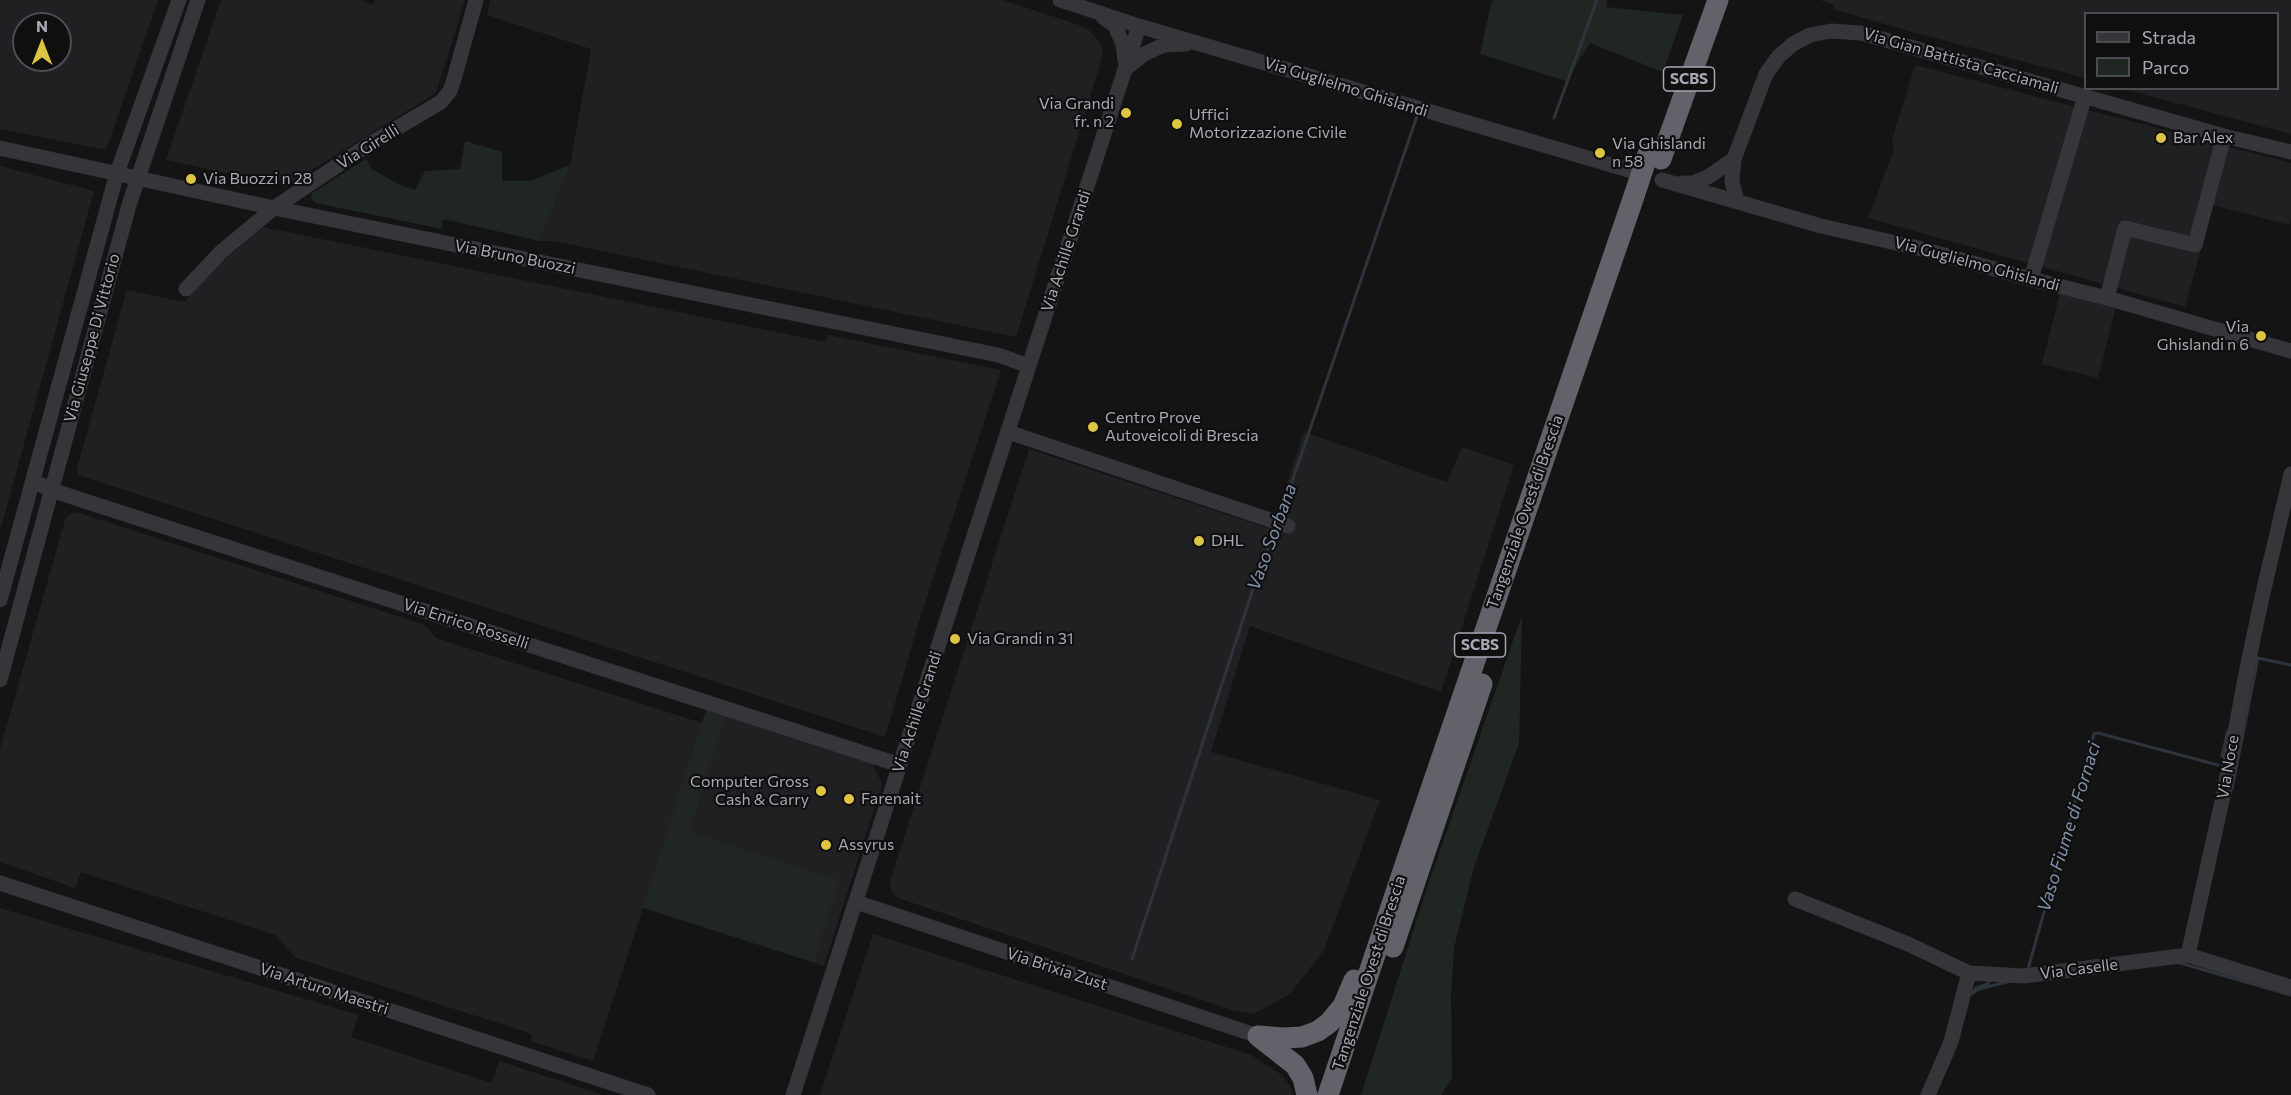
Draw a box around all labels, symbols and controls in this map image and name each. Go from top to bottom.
north arrow [12,12,72,72]
legend [2084,12,2279,90]
text: N [36,16,48,35]
street label: Via Gian Battista Cacciamali [1861,24,2061,98]
text: Strada [2142,26,2196,48]
street label: Via Guglielmo Ghislandi [1262,53,1430,121]
text: Parco [2142,56,2189,78]
road number: SCBS [1664,67,1714,91]
place label: Via Grandi fr. n 2 [1039,94,1114,132]
place label: Uffici Motorizzazione Civile [1189,105,1347,143]
marker: Via Grandi fr. n 2 [1119,106,1133,120]
marker: Uffici Motorizzazione Civile [1170,117,1184,131]
street label: Via Girelli [334,121,402,173]
place label: Bar Alex [2173,128,2233,148]
marker: Bar Alex [2154,131,2168,145]
place label: Via Ghislandi n 58 [1612,134,1706,172]
marker: Via Ghislandi n 58 [1593,146,1607,160]
place label: Via Buozzi n 28 [203,169,312,189]
marker: Via Buozzi n 28 [184,172,198,186]
street label: Via Achille Grandi [1037,188,1095,314]
street label: Via Guglielmo Ghislandi [1892,233,2062,295]
street label: Via Bruno Buozzi [453,236,577,278]
street label: Via Giuseppe Di Vittorio [60,251,124,425]
place label: Via Ghislandi n 6 [2157,317,2249,355]
marker: Via Ghislandi n 6 [2254,329,2268,343]
place label: Centro Prove Autoveicoli di Brescia [1105,408,1259,446]
street label: Tangenziale Ovest di Brescia [1483,413,1567,611]
marker: Centro Prove Autoveicoli di Brescia [1086,420,1100,434]
water label: Vaso Sorbana [1243,481,1301,593]
place label: DHL [1211,531,1244,551]
marker: DHL [1192,534,1206,548]
street label: Via Enrico Rosselli [401,595,531,653]
place label: Via Grandi n 31 [967,629,1074,649]
marker: Via Grandi n 31 [948,632,962,646]
road number: SCBS [1454,633,1506,657]
street label: Via Achille Grandi [888,649,946,775]
street label: Via Noce [2213,734,2243,800]
water label: Vaso Fiume di Fornaci [2033,739,2105,915]
place label: Computer Gross Cash & Carry [690,772,809,810]
marker: Computer Gross Cash & Carry [814,784,828,798]
place label: Farenait [861,789,921,809]
marker: Farenait [842,792,856,806]
place label: Assyrus [838,835,894,855]
marker: Assyrus [819,838,833,852]
street label: Tangenziale Ovest di Brescia [1328,873,1410,1073]
street label: Via Brixia Zust [1004,944,1110,994]
street label: Via Caselle [2039,955,2119,983]
street label: Via Arturo Maestri [257,959,391,1019]

